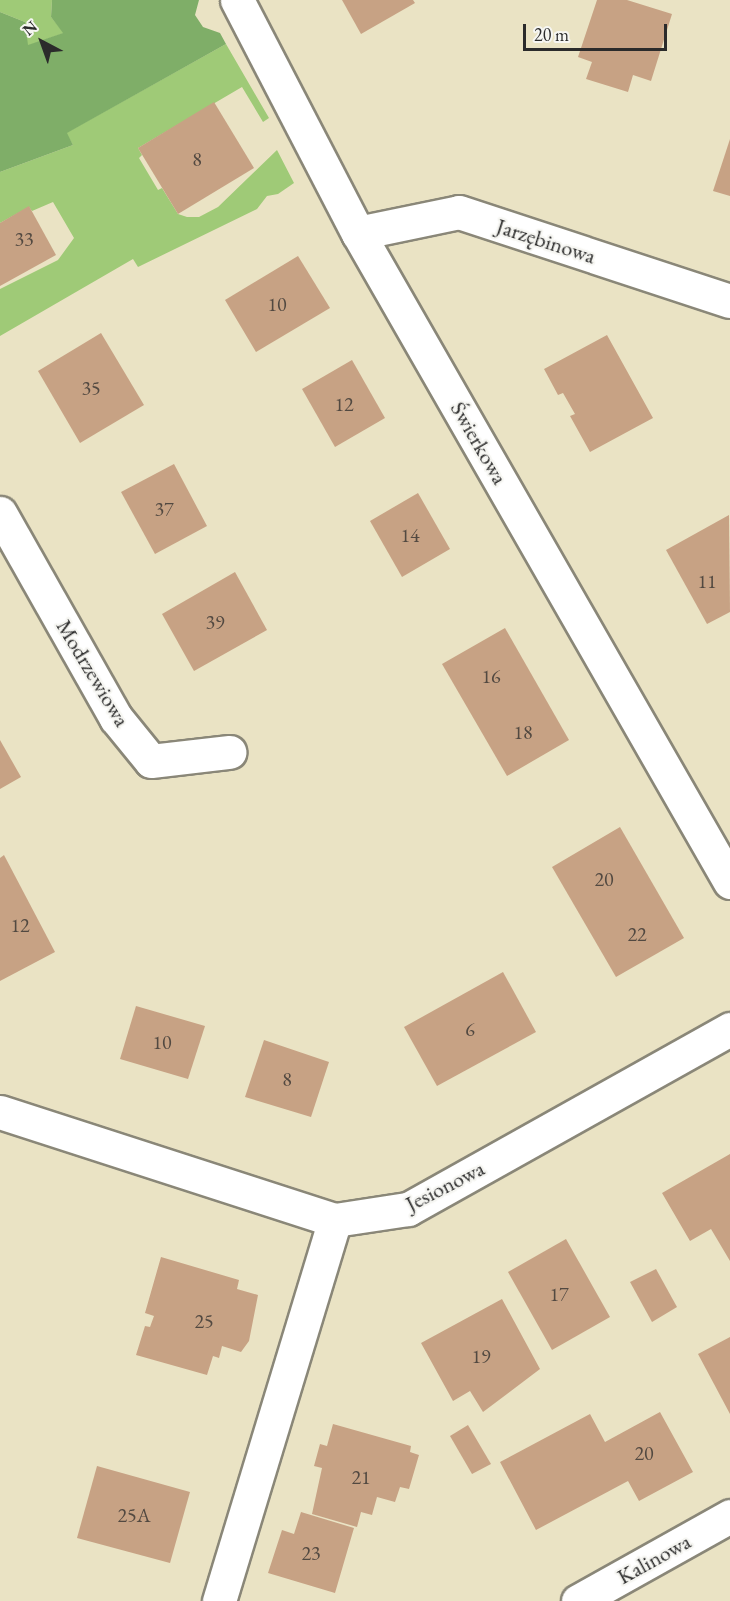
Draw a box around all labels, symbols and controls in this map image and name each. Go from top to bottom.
north arrow [12,12,72,72]
scale bar [526,12,670,50]
text: N [18,16,42,40]
text: 20 m [534,23,569,46]
house number: 8 [192,147,202,171]
street label: Jarzębinowa [493,213,599,269]
house number: 33 [14,227,34,251]
house number: 10 [267,292,287,316]
house number: 35 [81,376,101,400]
house number: 12 [334,392,354,416]
street label: Świerkowa [445,397,513,489]
house number: 37 [154,497,174,521]
house number: 14 [400,523,420,547]
house number: 11 [697,569,717,593]
house number: 39 [205,610,225,634]
street label: Modrzewiowa [51,615,135,731]
house number: 16 [481,664,501,688]
house number: 18 [513,720,533,744]
house number: 20 [594,867,614,891]
house number: 12 [10,913,30,937]
house number: 22 [627,922,647,946]
house number: 6 [465,1017,475,1041]
house number: 10 [152,1030,172,1054]
house number: 8 [282,1067,292,1091]
street label: Jesionowa [401,1155,489,1217]
house number: 17 [549,1282,569,1306]
house number: 25 [194,1309,214,1333]
house number: 19 [471,1344,491,1368]
house number: 20 [634,1441,654,1465]
house number: 21 [351,1465,371,1489]
house number: 25A [117,1503,151,1527]
street label: Kalinowa [613,1528,695,1590]
house number: 23 [301,1541,321,1565]

